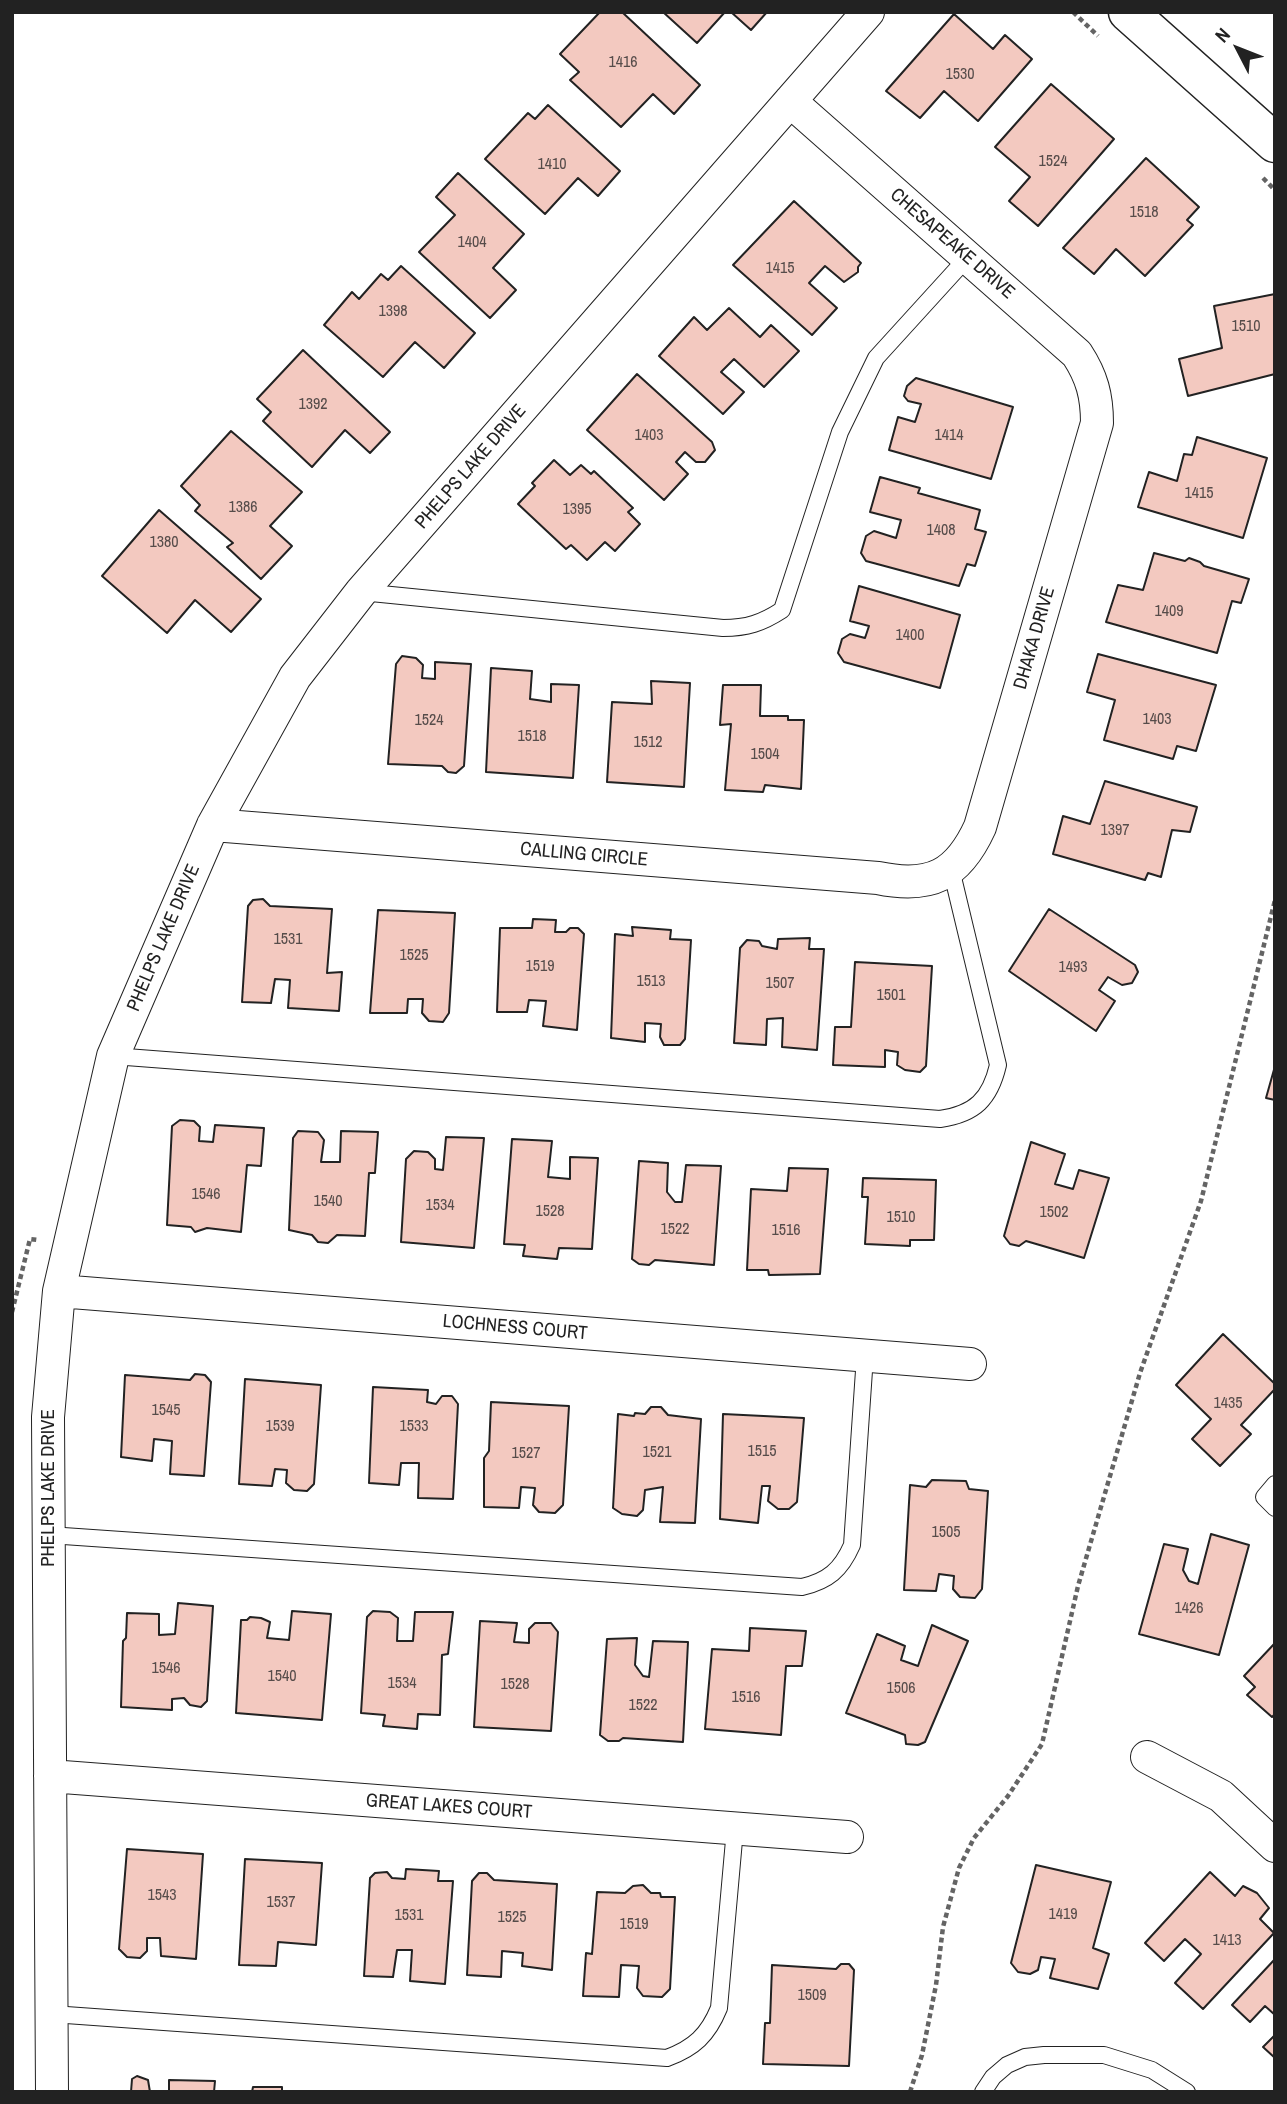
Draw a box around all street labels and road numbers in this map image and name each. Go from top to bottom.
street label: CHESAPEAKE DRIVE [885,184,1019,304]
street label: PHELPS LAKE DRIVE [411,400,531,534]
street label: DHAKA DRIVE [1009,584,1061,692]
street label: CALLING CIRCLE [519,838,649,872]
street label: PHELPS LAKE DRIVE [123,861,205,1015]
street label: LOCHNESS COURT [442,1310,588,1346]
street label: PHELPS LAKE DRIVE [38,1409,60,1567]
street label: GREAT LAKES COURT [365,1790,533,1824]

